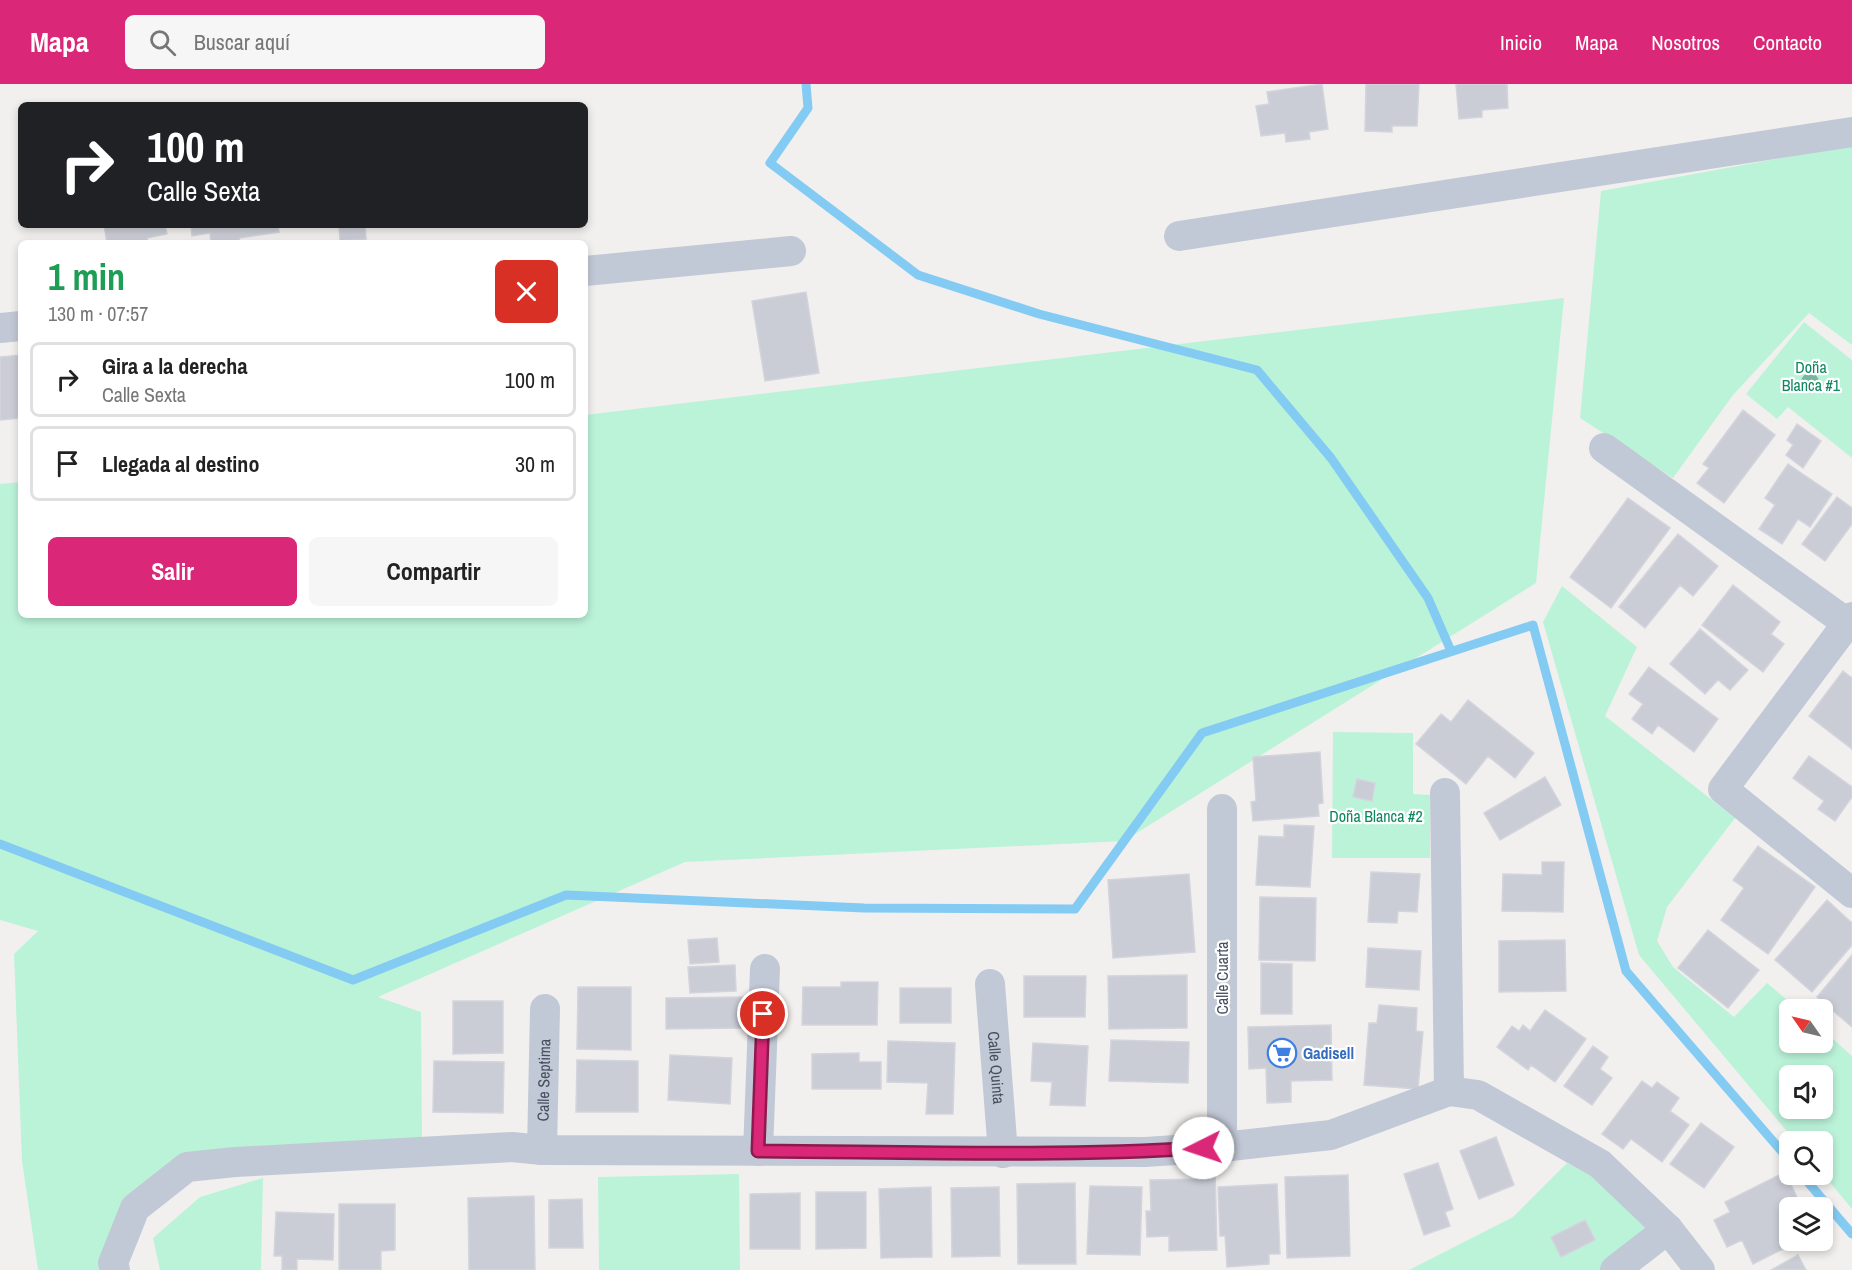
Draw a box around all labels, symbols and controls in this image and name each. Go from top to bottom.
search box [125,15,545,69]
text: Mapa [30,23,89,61]
icon: search [146,26,179,59]
text: Buscar aquí [194,27,290,57]
text: Inicio [1500,28,1542,57]
text: Mapa [1575,28,1618,57]
text: Nosotros [1651,28,1720,57]
text: Contacto [1753,28,1822,57]
text: 100 m [147,119,245,175]
icon: right [48,126,126,204]
text: Calle Sexta [147,173,260,209]
text: 1 min [48,253,125,301]
button: close [495,260,558,323]
text: 130 m · 07:57 [48,300,148,327]
text: Gira a la derecha [102,351,247,381]
park label: Doña Blanca #1 [1782,356,1841,396]
icon: right [51,363,84,396]
text: 100 m [505,365,555,395]
text: Calle Sexta [102,381,186,408]
icon: arrive [51,447,84,480]
text: Llegada al destino [102,449,259,479]
text: 30 m [515,449,555,479]
button: Salir [48,537,297,606]
button: Compartir [309,537,558,606]
park label: Doña Blanca #2 [1329,805,1423,827]
street label: Calle Cuarta [1211,941,1233,1014]
pin [737,988,788,1039]
icon: arrive [746,997,779,1030]
north arrow [1779,999,1833,1053]
map controls [1779,999,1833,1251]
street label: Calle Quinta [983,1031,1010,1106]
supermarket icon: Gadisell [1266,1037,1298,1069]
street label: Calle Septima [532,1038,555,1121]
place label: Gadisell [1303,1042,1354,1064]
button: sound [1779,1065,1833,1119]
position arrow [1171,1116,1235,1180]
button: search [1779,1131,1833,1185]
button: layers [1779,1197,1833,1251]

